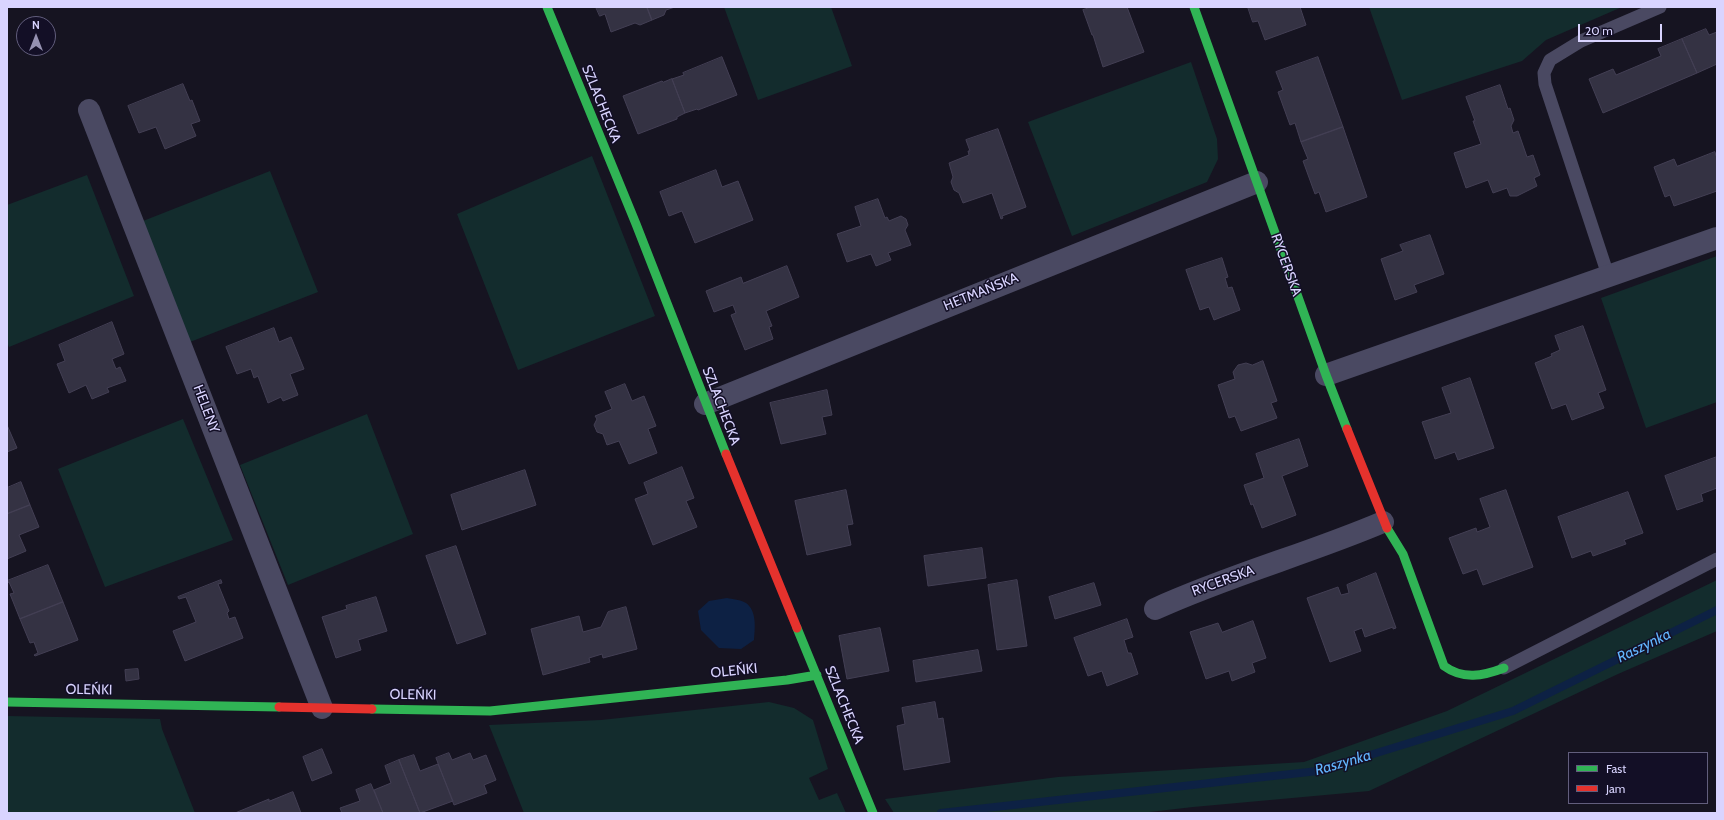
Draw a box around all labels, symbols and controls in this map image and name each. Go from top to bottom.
north arrow [16,16,56,56]
scale bar [1580,16,1664,42]
text: N [32,18,40,32]
text: 20 m [1585,23,1613,38]
street label: SZLACHECKA [578,63,624,145]
street label: RYCERSKA [1267,231,1305,299]
street label: HETMAŃSKA [941,269,1021,315]
street label: SZLACHECKA [698,364,744,448]
street label: HELENY [189,383,223,435]
street label: RYCERSKA [1189,562,1257,600]
water label: Raszynka [1614,625,1674,667]
street label: OLEŃKI [710,660,758,682]
street label: SZLACHECKA [821,664,867,746]
street label: OLEŃKI [65,681,113,699]
street label: OLEŃKI [389,686,437,704]
water label: Raszynka [1313,746,1373,780]
legend [1568,752,1708,804]
text: Fast [1606,761,1626,776]
text: Jam [1606,781,1625,796]

